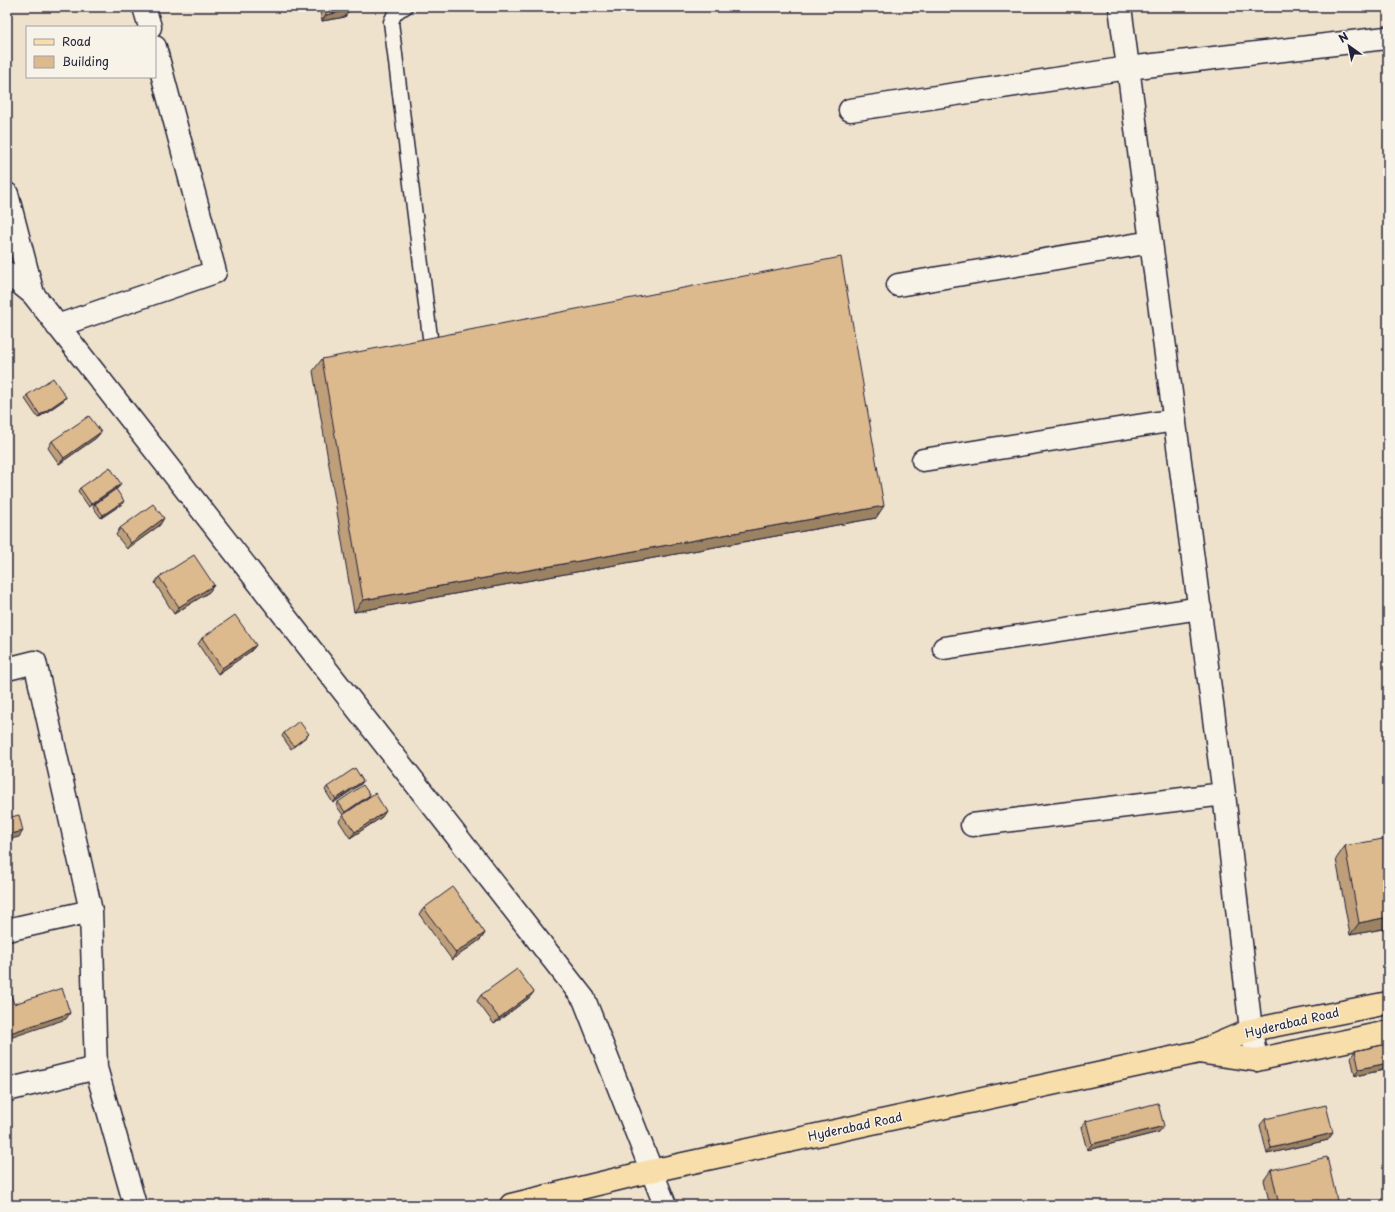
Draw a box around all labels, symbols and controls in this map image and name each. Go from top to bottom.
legend [26,26,156,78]
north arrow [1329,26,1369,66]
text: N [1335,28,1352,47]
text: Road [62,32,91,50]
text: Building [62,52,109,70]
street label: Hyderabad Road [1243,1002,1341,1042]
street label: Hyderabad Road [806,1107,904,1145]

